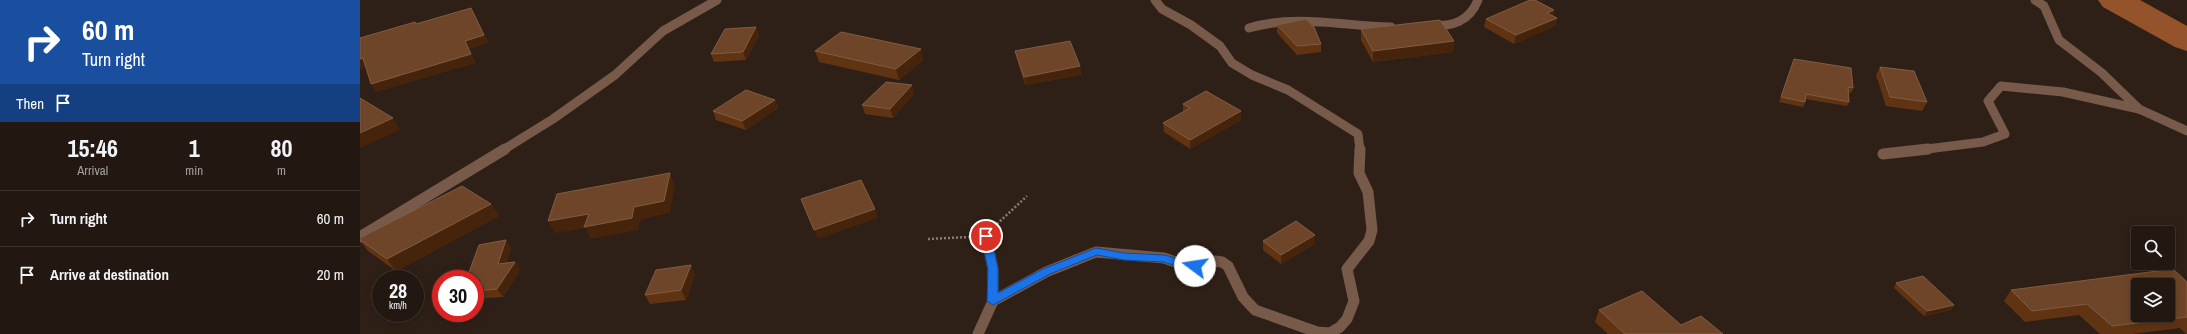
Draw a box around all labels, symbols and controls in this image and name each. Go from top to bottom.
text: 60 m [82,11,134,49]
icon: right [16,16,68,68]
text: Turn right [82,47,145,72]
icon: arrive [52,92,74,114]
text: Then [16,93,44,114]
text: 15:46 [68,132,118,164]
text: 1 [189,132,200,164]
text: 80 [271,132,293,164]
text: Arrival [77,162,108,179]
text: min [185,162,203,179]
text: m [277,162,286,179]
icon: right [16,208,38,230]
text: Turn right [50,208,107,229]
text: 60 m [317,208,344,229]
pin [969,219,1003,253]
icon: arrive [975,225,997,247]
map controls [2131,226,2175,322]
button: search [2131,226,2175,270]
position arrow [1174,245,1216,287]
icon: arrive [16,264,38,286]
text: Arrive at destination [50,264,169,285]
text: 20 m [317,264,344,285]
speed limit sign: 30 [432,270,484,322]
text: 28 [389,277,407,304]
button: layers [2131,278,2175,322]
text: km/h [389,299,407,312]

